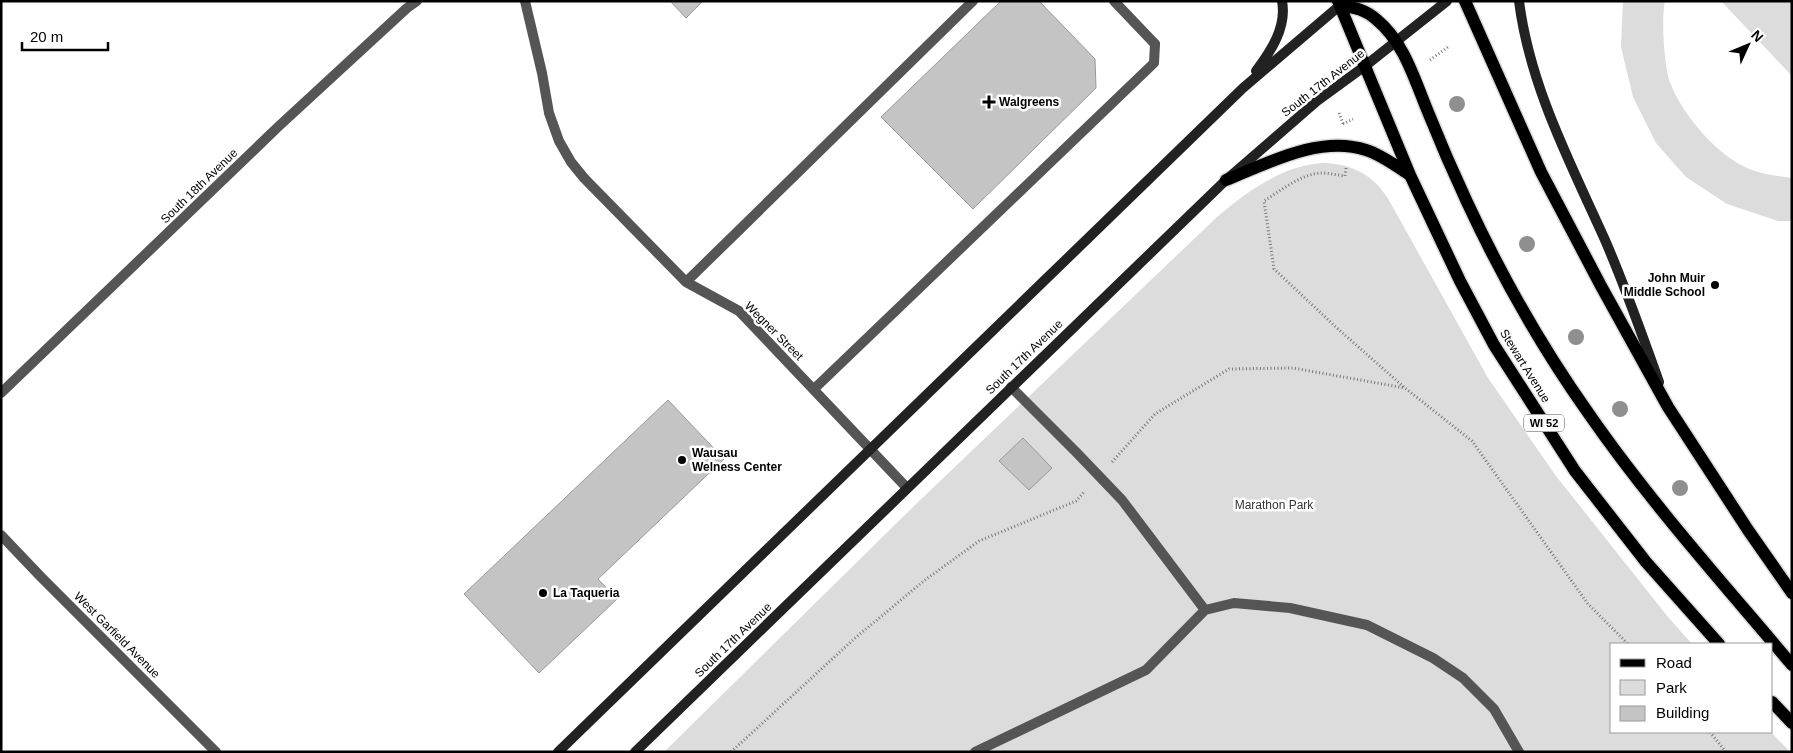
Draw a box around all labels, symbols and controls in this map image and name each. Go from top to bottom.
scale bar [22,20,109,52]
north arrow [1723,20,1773,70]
text: N [1748,27,1767,45]
text: 20 m [30,28,63,45]
street label: South 17th Avenue [1279,46,1367,120]
place label: Walgreens [999,95,1060,109]
marker: Walgreens [983,96,995,108]
street label: South 18th Avenue [158,146,240,226]
place label: John Muir Middle School [1624,271,1705,299]
marker: John Muir Middle School [1709,279,1721,291]
street label: Wegner Street [742,299,807,364]
street label: South 17th Avenue [983,317,1065,397]
street label: Stewart Avenue [1497,327,1553,406]
road number: WI 52 [1524,414,1564,432]
place label: Wausau Welness Center [692,446,782,474]
marker: Wausau Welness Center [676,454,688,466]
park label: Marathon Park [1235,498,1314,512]
place label: La Taqueria [553,586,620,600]
marker: La Taqueria [537,587,549,599]
street label: West Garfield Avenue [71,589,163,681]
street label: South 17th Avenue [692,600,774,680]
legend [1610,643,1773,733]
text: Road [1656,654,1692,671]
text: Park [1656,679,1687,696]
text: Building [1656,704,1709,721]

